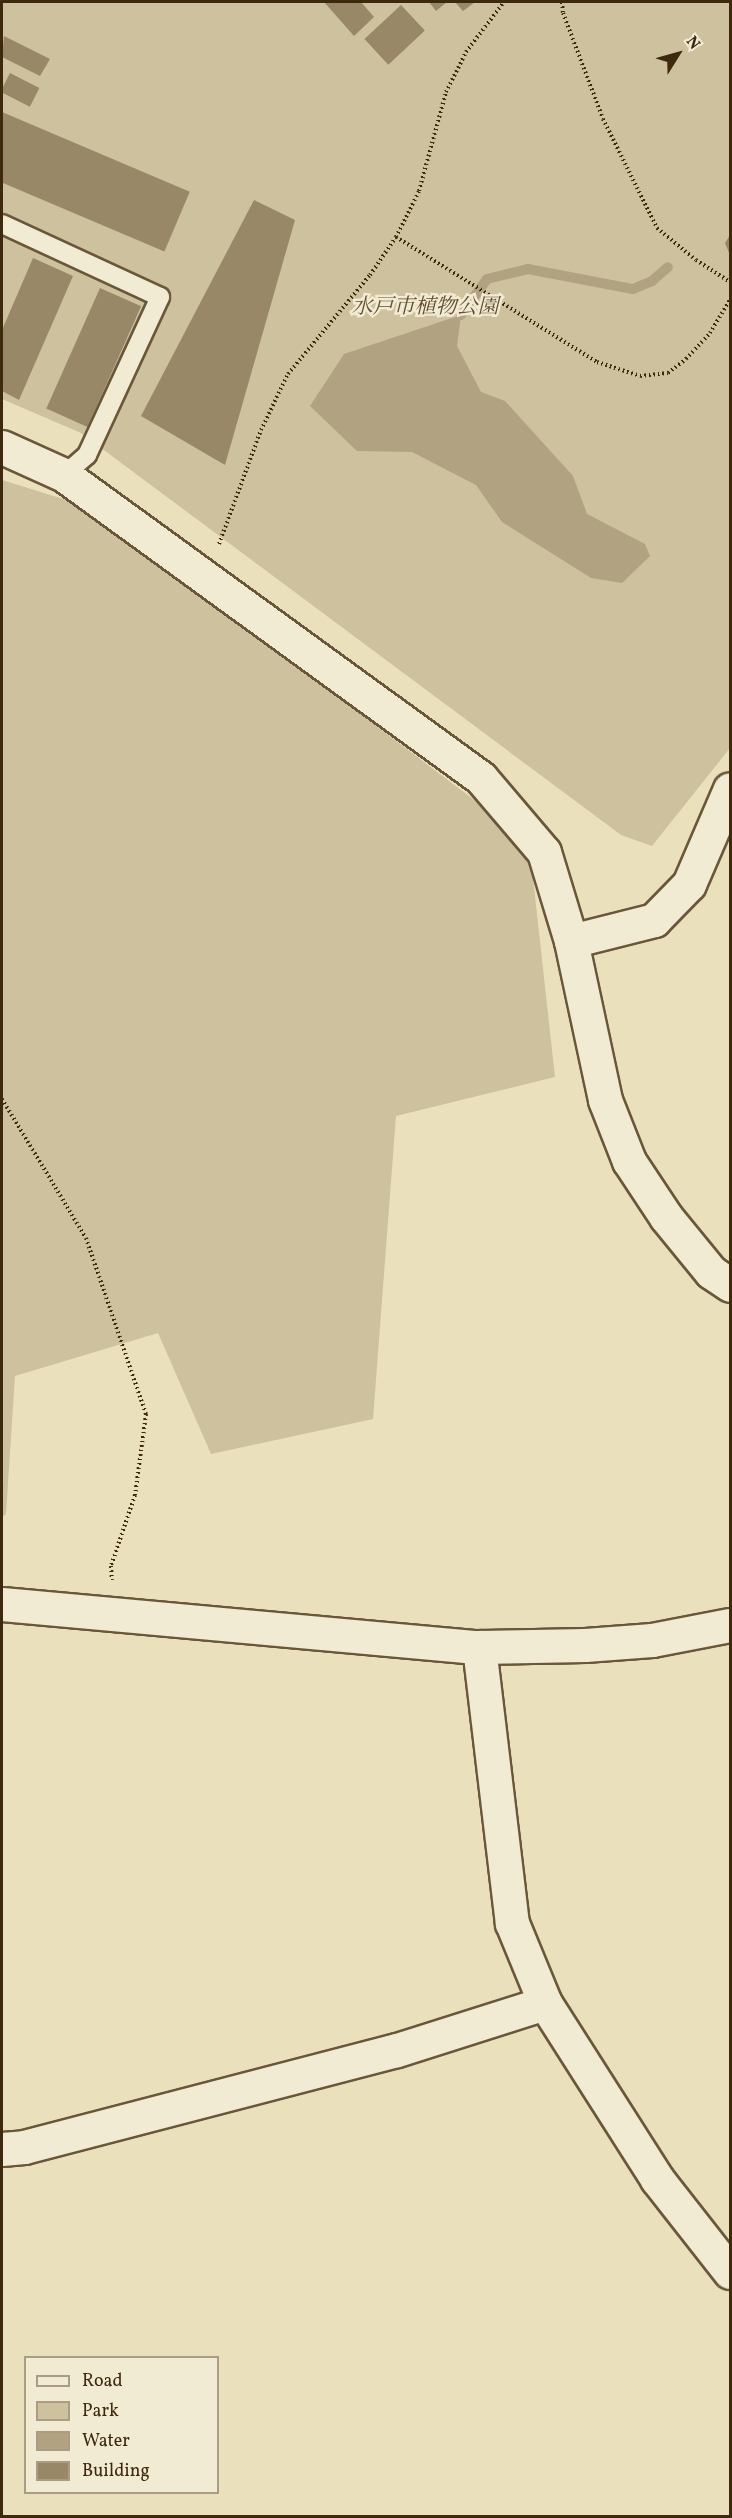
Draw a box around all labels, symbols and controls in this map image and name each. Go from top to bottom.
north arrow [648,24,708,84]
text: N [680,32,705,54]
park label: 水戸市植物公園 [352,295,498,321]
legend [24,2356,219,2494]
text: Road [82,2369,123,2394]
text: Park [82,2399,119,2424]
text: Water [82,2429,130,2454]
text: Building [82,2459,150,2484]

